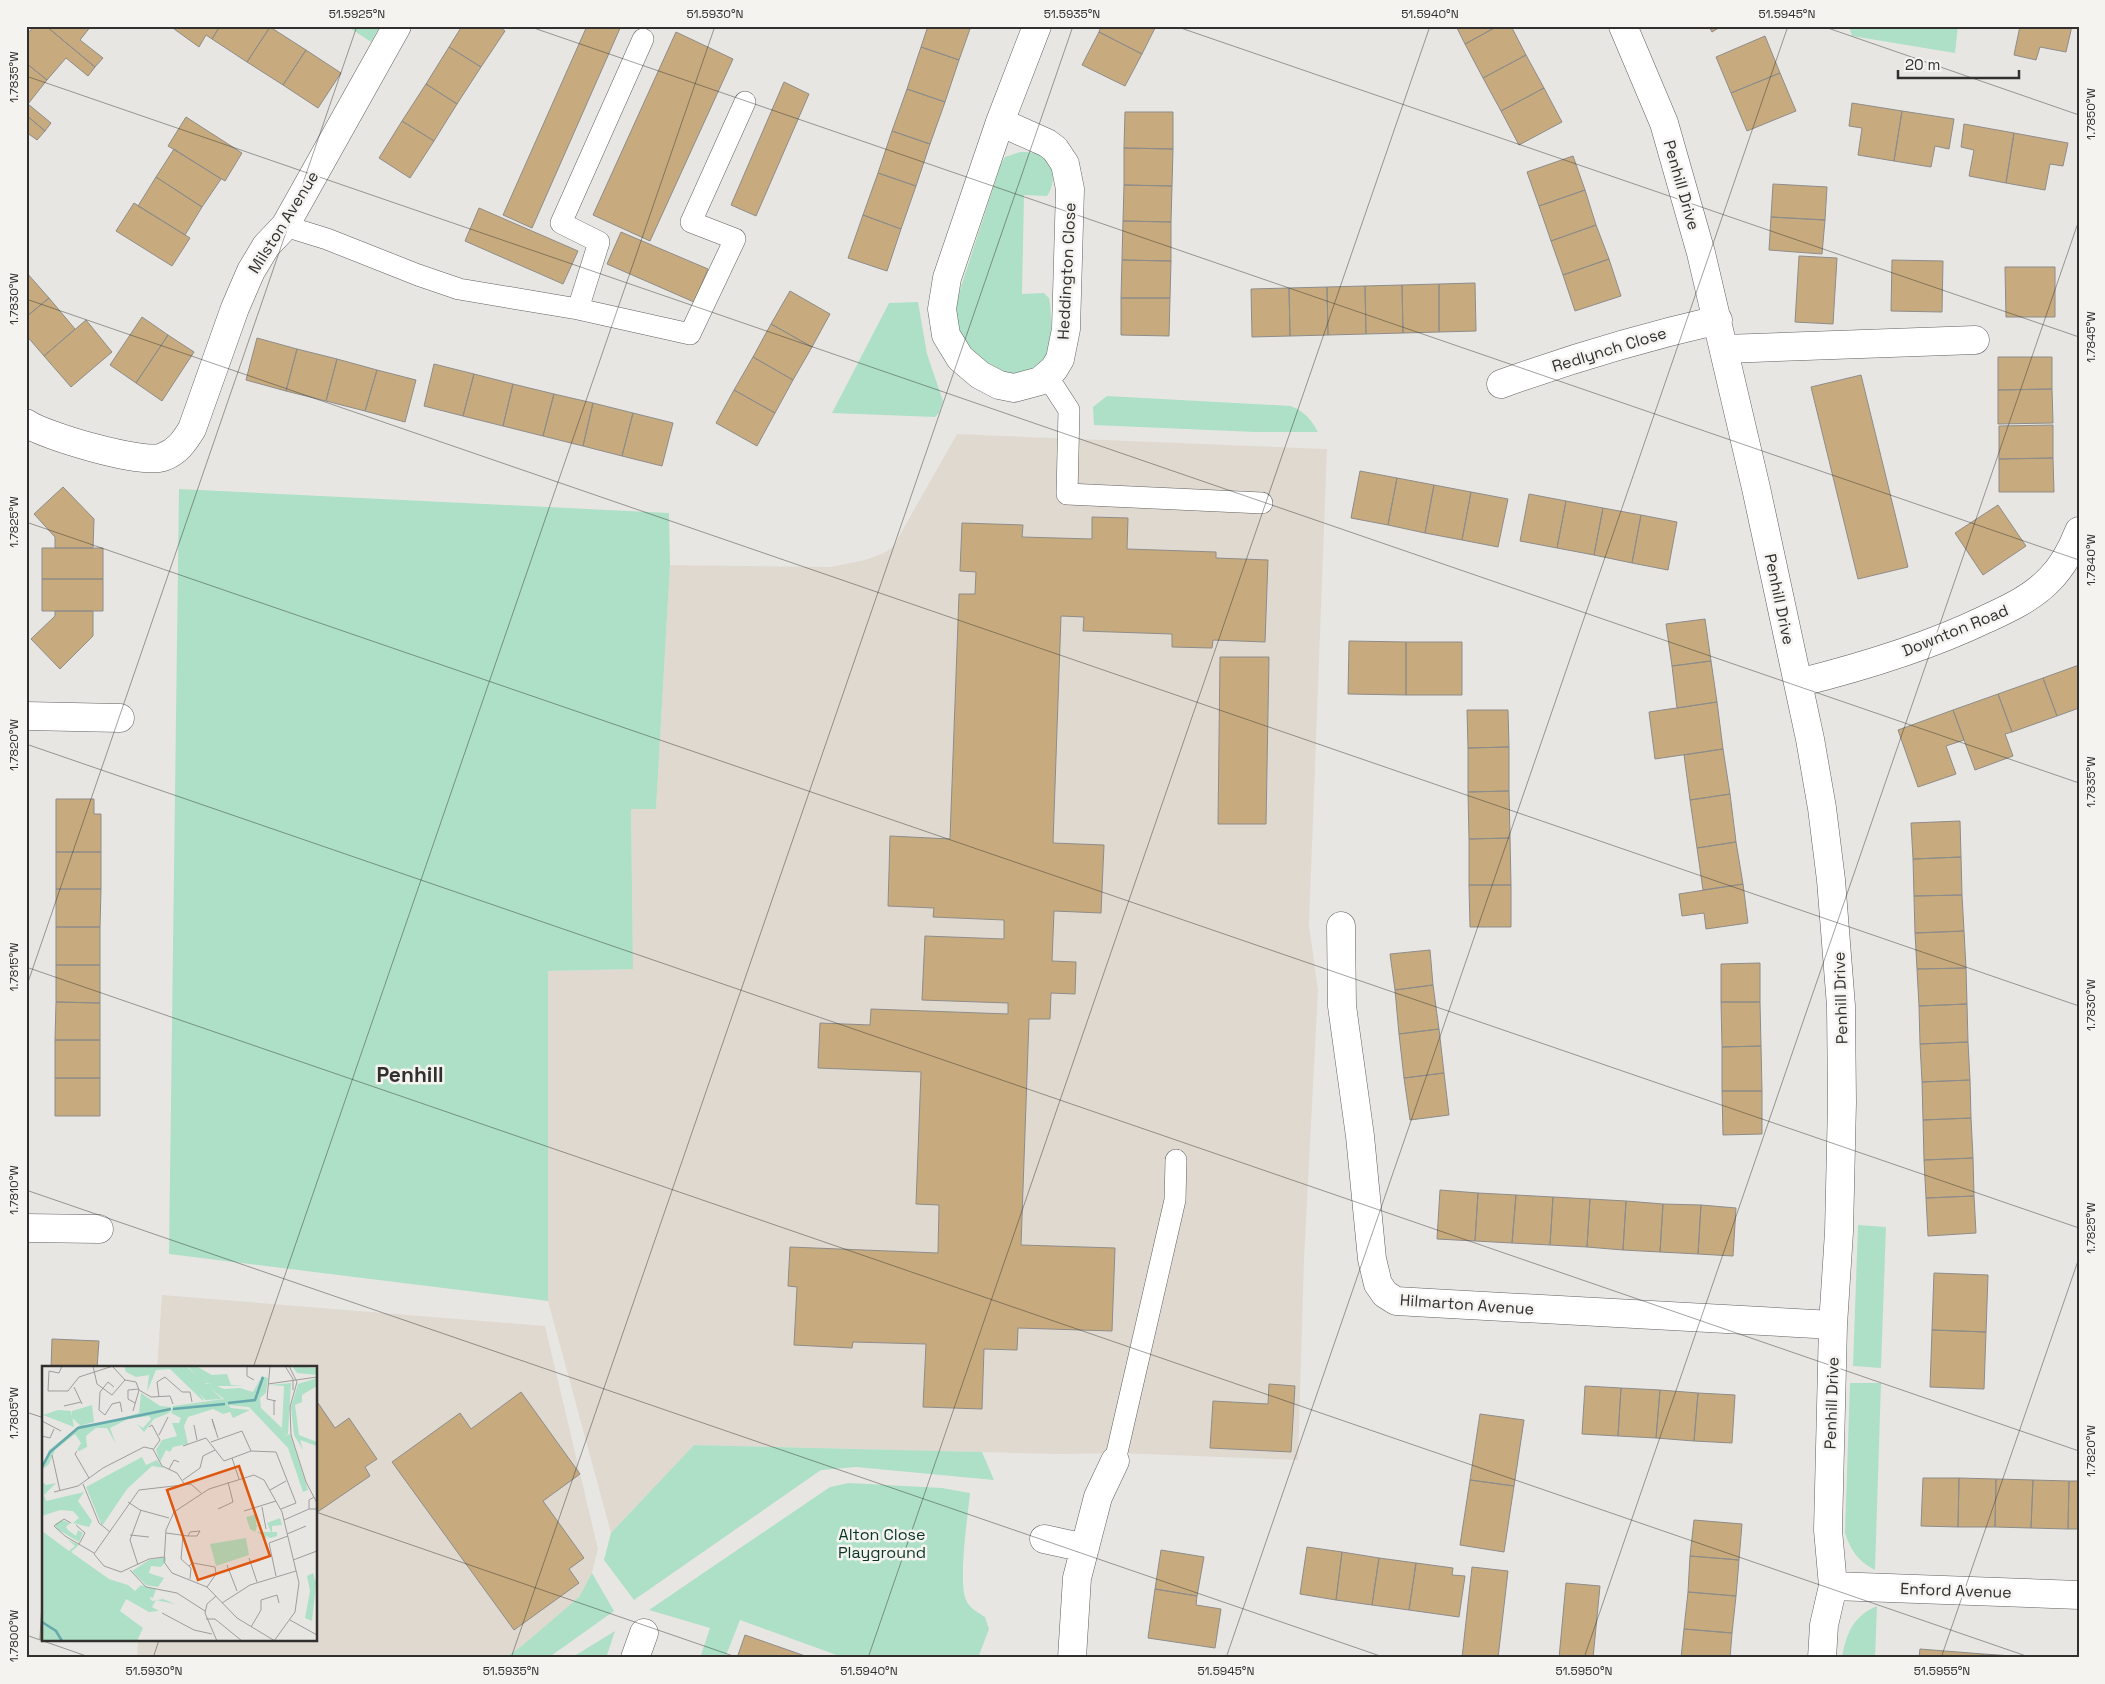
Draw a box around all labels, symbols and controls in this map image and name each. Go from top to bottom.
text: 51.5925°N [329,6,385,22]
text: 51.5930°N [686,6,744,22]
text: 51.5935°N [1044,6,1100,22]
text: 51.5940°N [1401,6,1459,22]
text: 51.5945°N [1759,6,1815,22]
scale bar [1898,48,2019,80]
text: 1.7835°W [6,51,22,103]
text: 20 m [1905,55,1940,74]
text: 1.7850°W [2083,88,2099,140]
street label: Penhill Drive [1659,138,1704,233]
street label: Milston Avenue [243,167,323,277]
street label: Heddington Close [1052,202,1081,340]
text: 1.7830°W [6,273,22,325]
text: 1.7845°W [2083,311,2099,363]
street label: Redlynch Close [1549,322,1669,377]
text: 1.7825°W [6,496,22,548]
text: 1.7840°W [2083,533,2099,586]
street label: Penhill Drive [1760,552,1799,647]
street label: Downton Road [1899,600,2011,661]
text: 1.7820°W [6,719,22,771]
text: 1.7835°W [2083,756,2099,808]
text: 1.7815°W [6,942,22,992]
street label: Penhill Drive [1828,951,1853,1045]
text: 1.7830°W [2083,979,2099,1031]
district label: Penhill [376,1061,444,1088]
text: 1.7810°W [6,1165,22,1215]
text: 1.7825°W [2083,1202,2099,1254]
street label: Hilmarton Avenue [1399,1289,1535,1320]
street label: Penhill Drive [1819,1356,1844,1450]
inset map [42,1366,318,1642]
text: 1.7805°W [6,1387,22,1439]
text: 1.7820°W [2083,1425,2099,1477]
park label: Alton Close Playground [838,1524,926,1563]
street label: Enford Avenue [1900,1578,2012,1603]
text: 1.7800°W [6,1609,22,1662]
text: 51.5930°N [125,1663,183,1679]
text: 51.5935°N [483,1663,539,1679]
text: 51.5940°N [840,1663,898,1679]
text: 51.5945°N [1198,1663,1254,1679]
text: 51.5950°N [1555,1663,1613,1679]
text: 51.5955°N [1914,1663,1970,1679]

